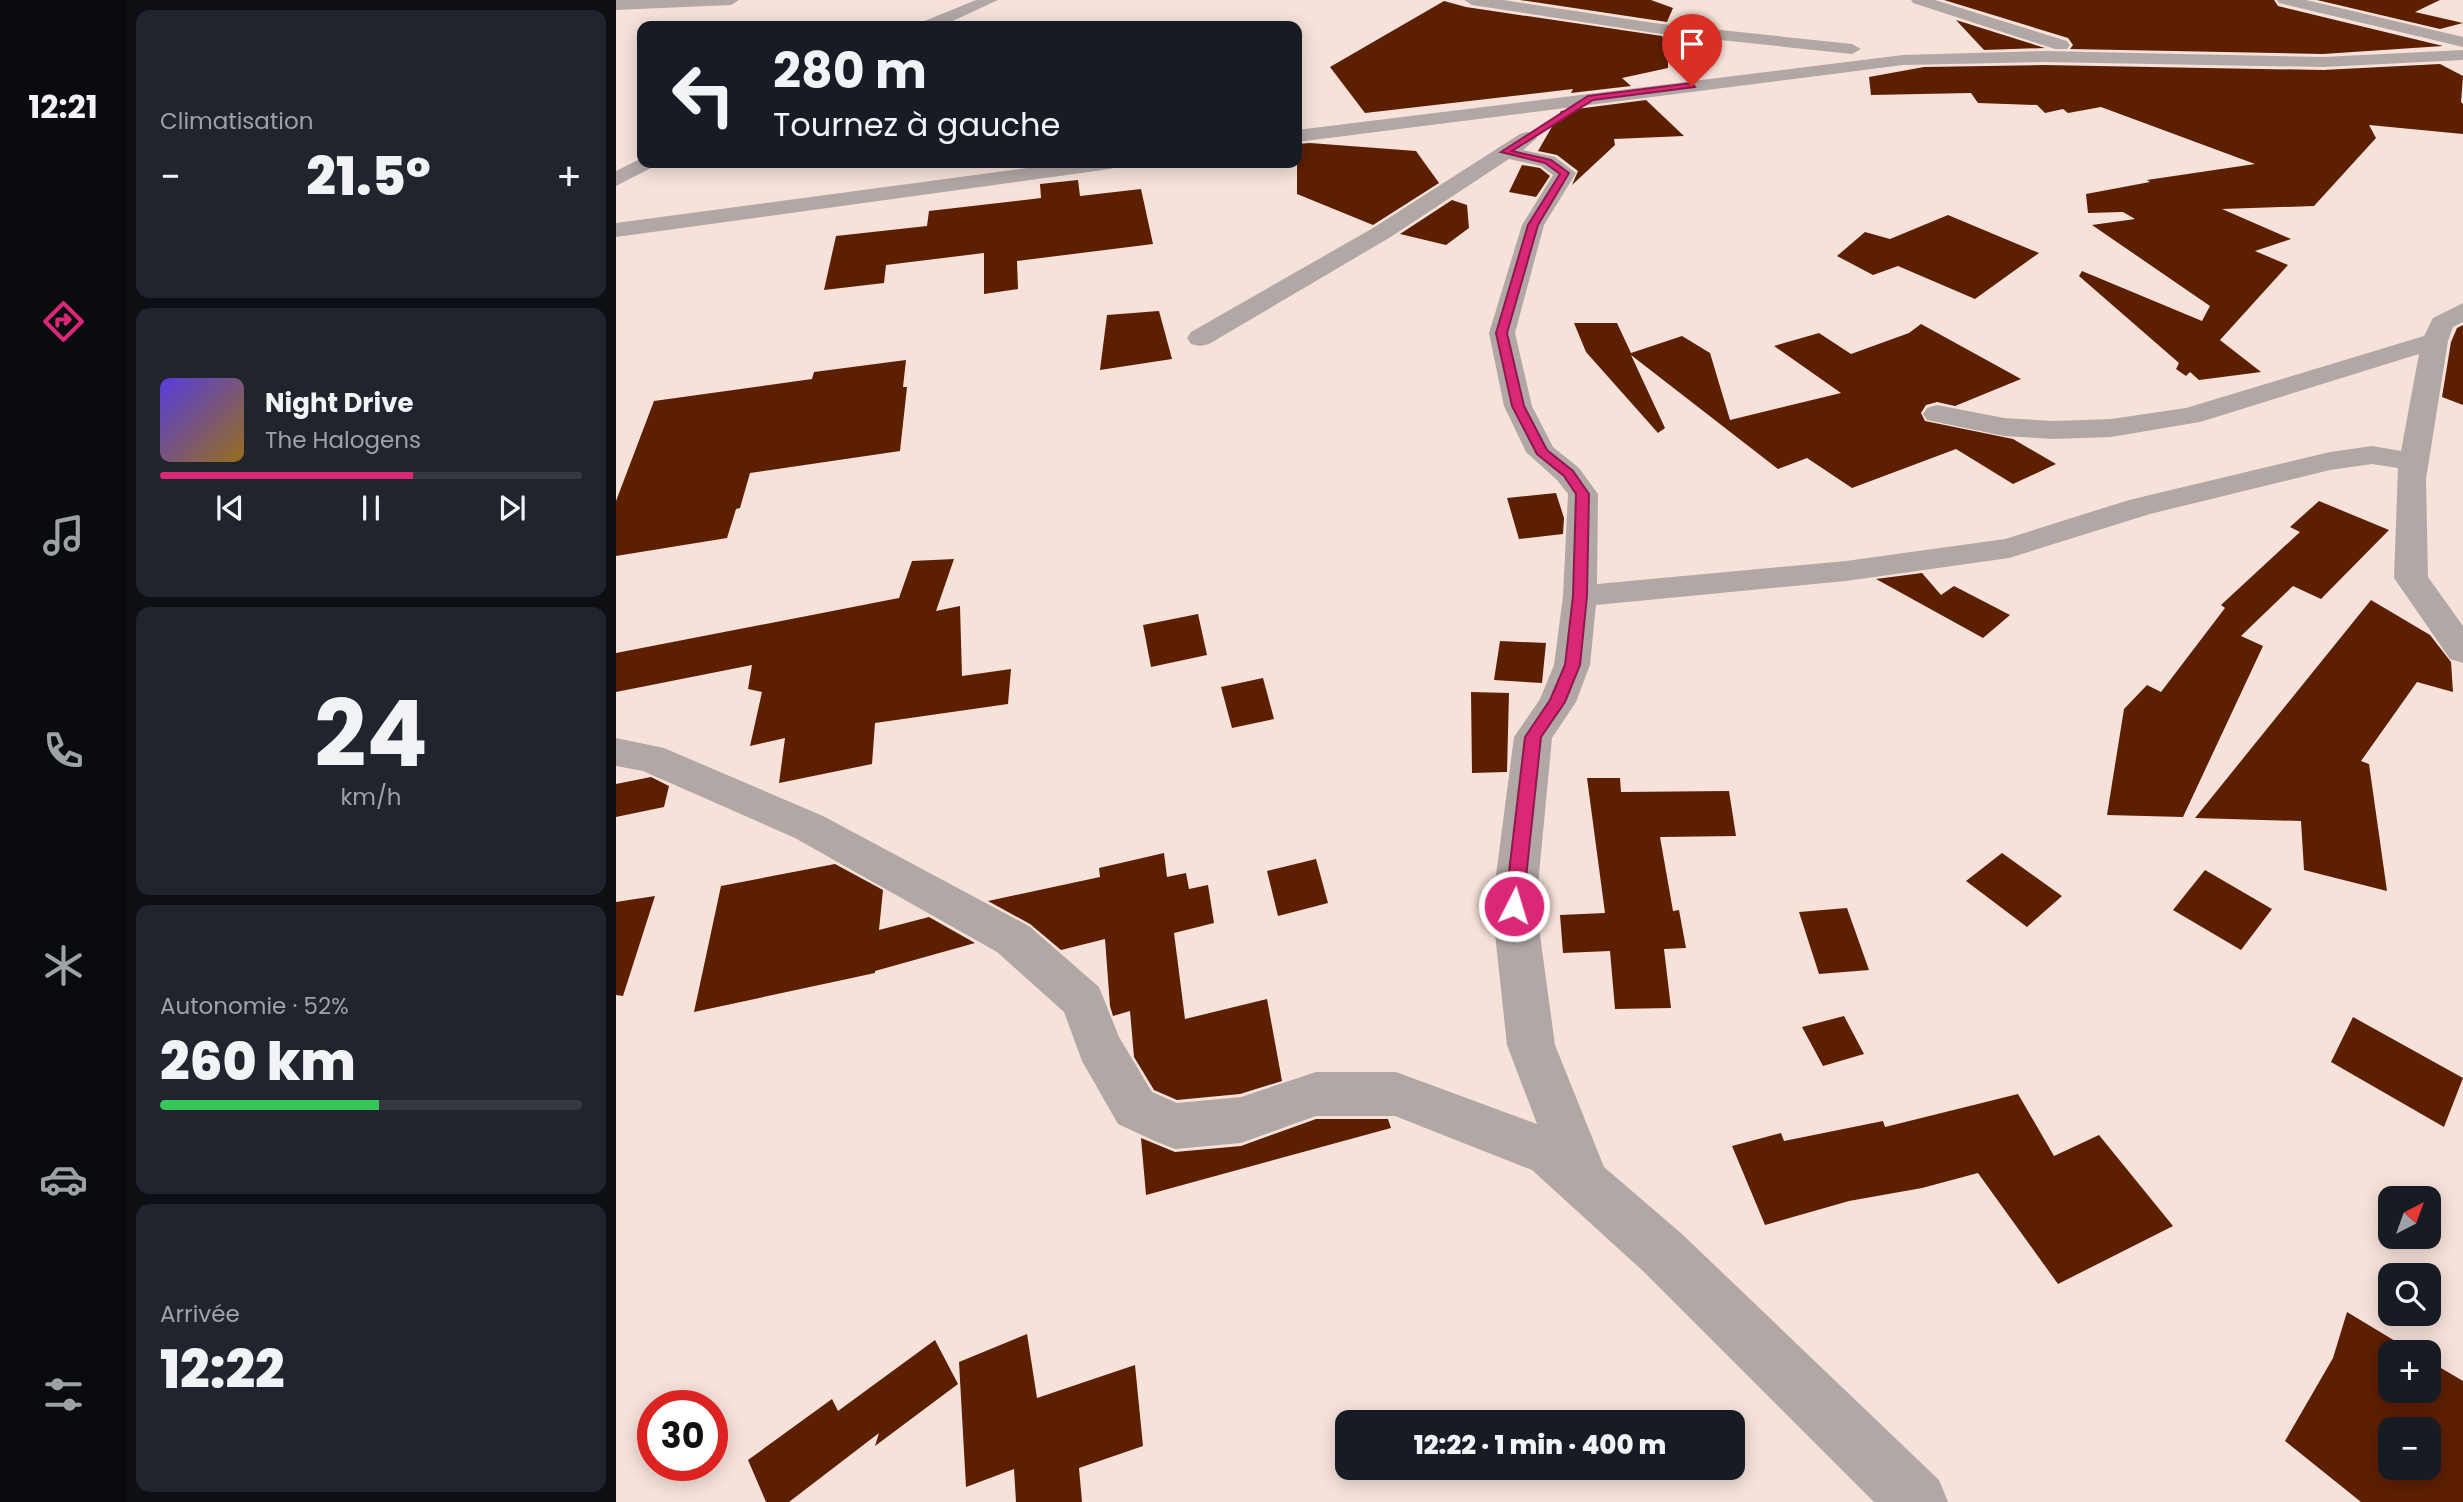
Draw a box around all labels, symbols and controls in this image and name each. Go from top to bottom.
pin [1662,14,1722,86]
icon: arrive [1673,25,1711,63]
text: 280 m [773,37,927,105]
icon: left [658,49,749,140]
text: 12:21 [28,84,98,129]
text: Tournez à gauche [773,102,1060,147]
text: Climatisation [160,105,313,137]
text: 21.5° [306,140,431,213]
text: − [160,150,181,203]
text: + [556,150,582,203]
icon: directions [39,297,88,346]
text: Night Drive [265,385,413,421]
text: The Halogens [265,424,421,456]
icon: previous [211,489,249,527]
icon: pause [352,489,390,527]
icon: next [493,489,531,527]
icon: music [39,511,88,560]
text: 24 [314,670,428,798]
icon: phone [39,726,88,775]
text: km/h [340,781,402,813]
position arrow [1477,869,1551,943]
icon: climate [39,941,88,990]
text: Autonomie · 52% [160,990,349,1022]
text: 260 km [160,1025,356,1098]
icon: car [39,1155,88,1204]
north arrow [2378,1186,2441,1250]
map controls [2378,1186,2441,1480]
button: search [2378,1263,2441,1326]
text: Arrivée [160,1298,240,1330]
text: 12:22 [160,1333,285,1406]
button: + [2378,1340,2441,1403]
icon: filters [39,1370,88,1419]
speed limit sign: 30 [637,1390,728,1481]
button: − [2378,1417,2441,1480]
text: 12:22 · 1 min · 400 m [1414,1427,1666,1463]

